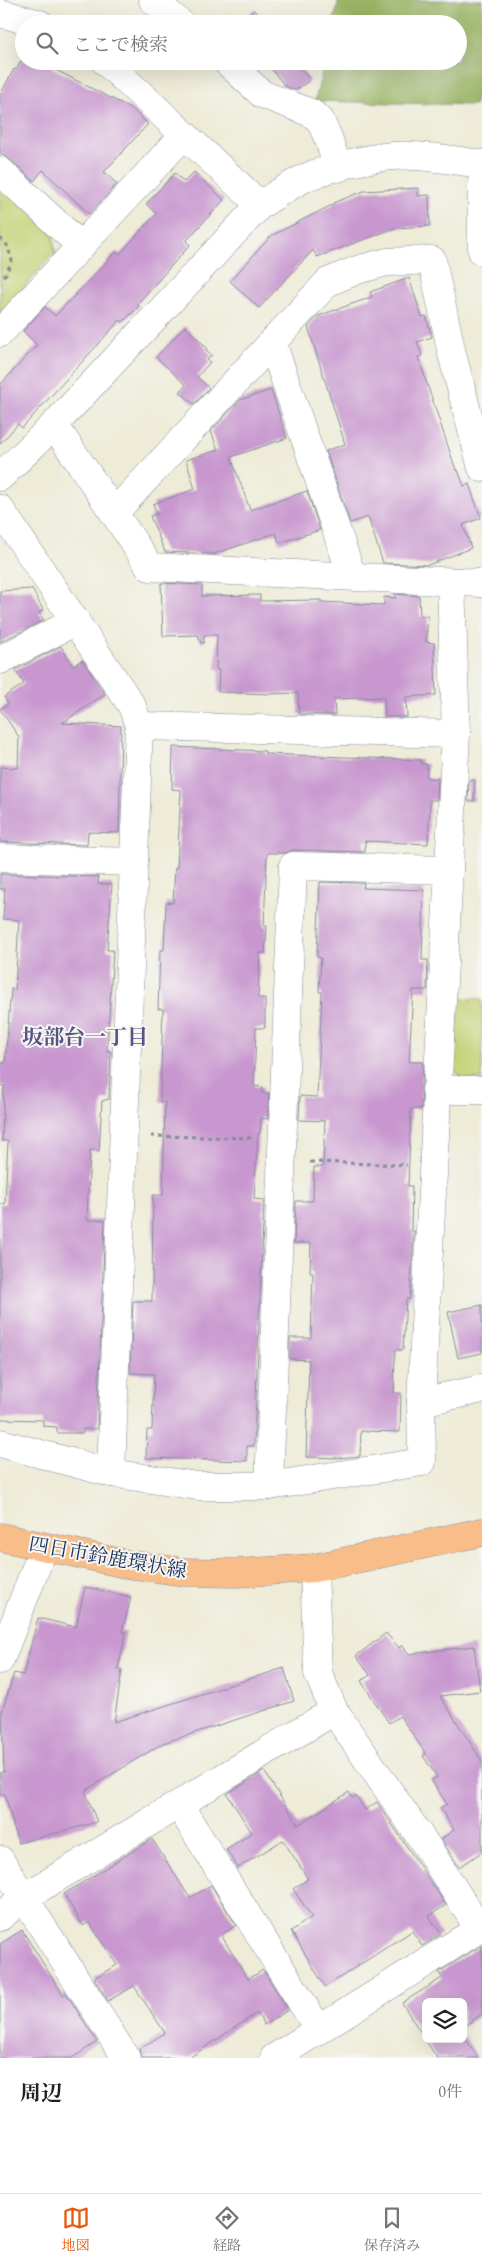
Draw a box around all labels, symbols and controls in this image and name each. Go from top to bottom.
search box [15,15,467,70]
icon: search [33,29,61,57]
text: ここで検索 [73,32,168,57]
district label: 坂部台一丁目 [22,1023,148,1050]
street label: 四日市鈴鹿環状線 [27,1530,189,1584]
map controls [422,1998,467,2043]
button: layers [422,1998,467,2043]
text: 周辺 [20,2079,62,2106]
text: 0件 [438,2081,462,2102]
tab: 地図 [62,2204,90,2254]
tab: 経路 [213,2204,241,2254]
tab: 保存済み [364,2204,420,2254]

